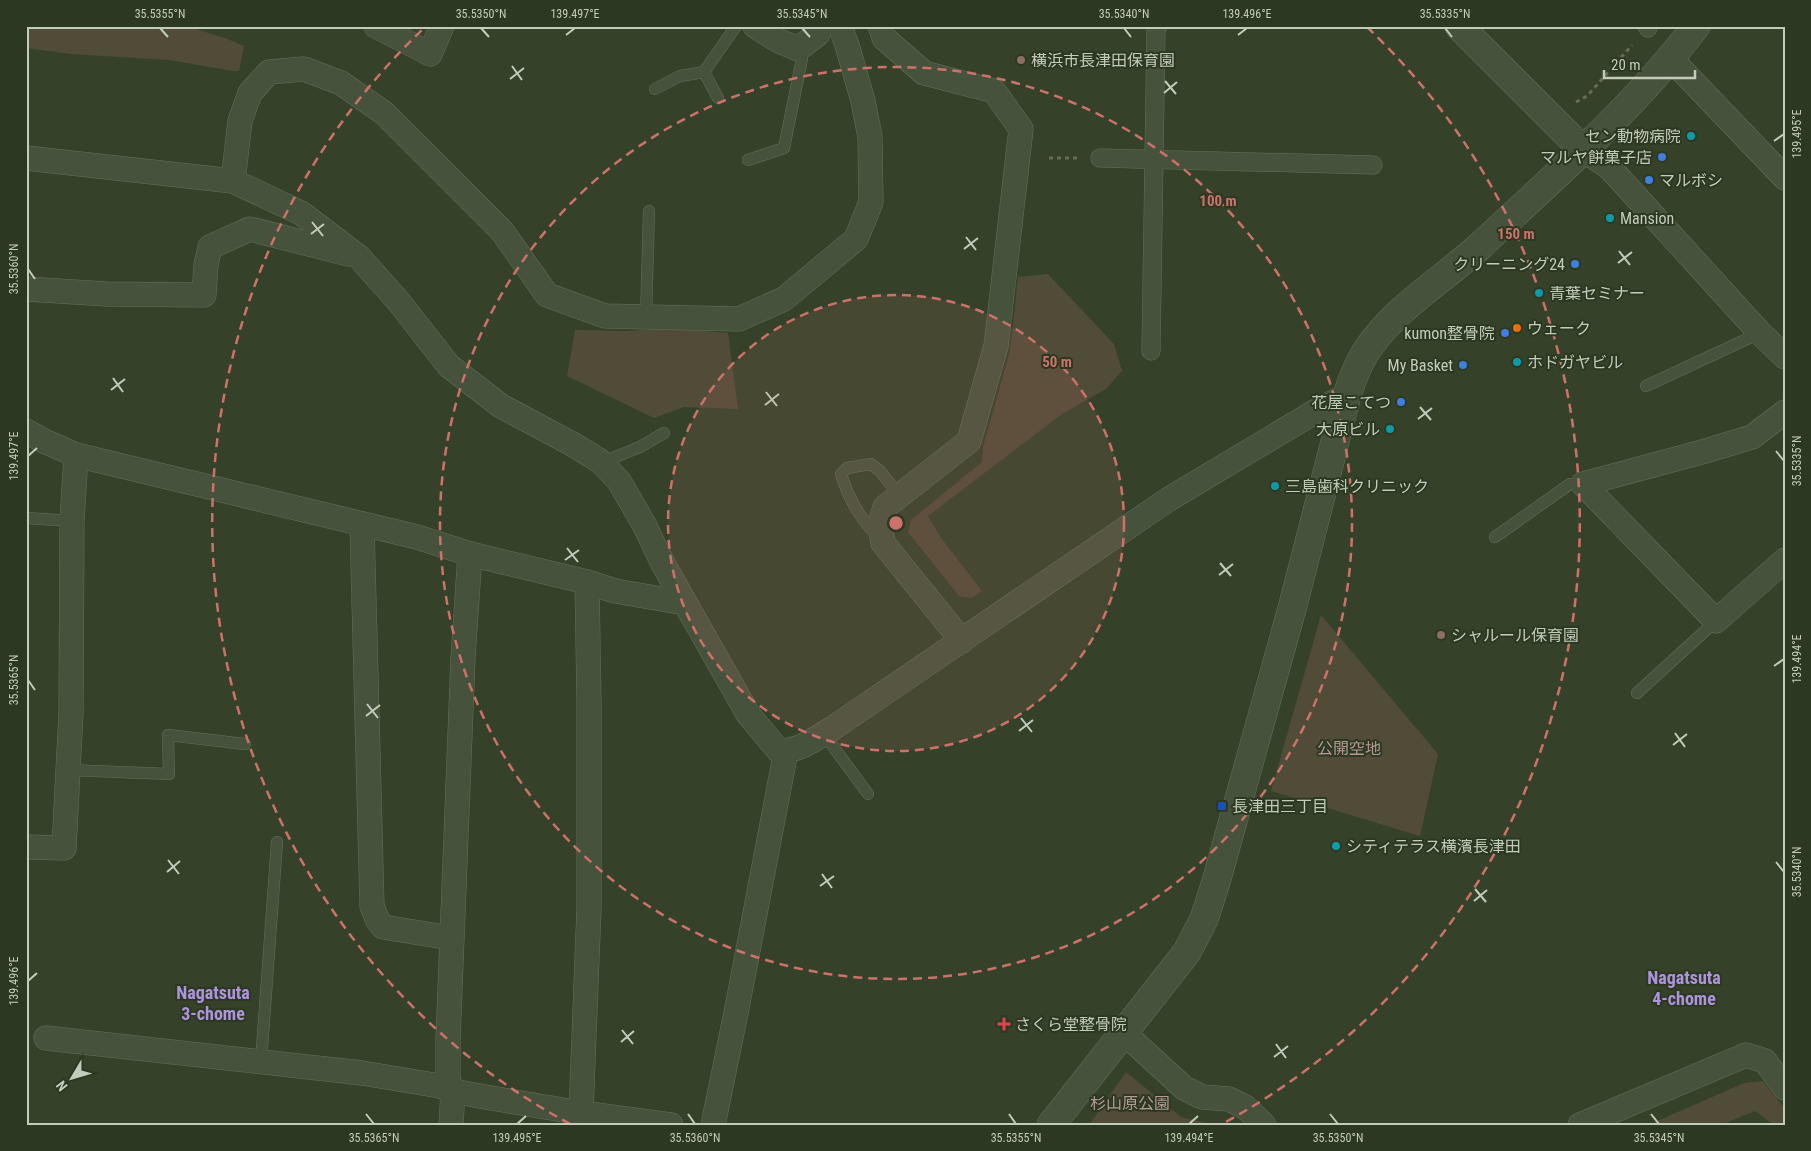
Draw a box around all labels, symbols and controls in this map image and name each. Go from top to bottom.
text: 35.5355°N [135,7,185,21]
text: 35.5350°N [456,7,506,21]
text: 139.497°E [550,7,600,21]
text: 35.5345°N [777,7,827,21]
text: 35.5340°N [1099,7,1149,21]
text: 139.496°E [1222,7,1272,21]
text: 35.5335°N [1420,7,1470,21]
scale bar [1604,48,1695,80]
place label: 横浜市長津田保育園 [1031,51,1175,70]
marker: 横浜市長津田保育園 [1015,54,1027,66]
text: 20 m [1611,56,1641,74]
text: 139.495°E [1790,109,1804,159]
place label: セン動物病院 [1585,127,1681,146]
marker: セン動物病院 [1685,130,1697,142]
place label: マルヤ餅菓子店 [1540,148,1652,167]
marker: マルヤ餅菓子店 [1656,151,1668,163]
place label: マルボシ [1659,171,1723,190]
marker: マルボシ [1643,174,1655,186]
text: 100 m [1199,192,1237,210]
place label: Mansion [1620,209,1674,228]
marker: Mansion [1604,212,1616,224]
text: 150 m [1497,225,1535,243]
text: 35.5360°N [7,244,21,294]
place label: クリーニング24 [1453,255,1565,274]
marker: クリーニング24 [1569,258,1581,270]
place label: 青葉セミナー [1549,284,1645,303]
marker: 青葉セミナー [1533,287,1545,299]
place label: ウェーク [1527,319,1591,338]
marker: ウェーク [1511,322,1523,334]
place label: kumon整骨院 [1404,324,1495,343]
marker: kumon整骨院 [1499,327,1511,339]
text: 50 m [1042,353,1072,371]
place label: ホドガヤビル [1527,353,1623,372]
place label: My Basket [1388,356,1453,375]
marker: ホドガヤビル [1511,356,1523,368]
marker: My Basket [1457,359,1469,371]
place label: 花屋こてつ [1311,393,1391,412]
marker: 花屋こてつ [1395,396,1407,408]
place label: 大原ビル [1316,420,1380,439]
marker: 大原ビル [1384,423,1396,435]
text: 139.497°E [7,431,21,481]
text: 35.5335°N [1790,436,1804,486]
place label: 三島歯科クリニック [1285,477,1429,496]
marker: 三島歯科クリニック [1269,480,1281,492]
centre of rings [887,514,905,532]
place label: シャルール保育園 [1451,626,1579,645]
marker: シャルール保育園 [1435,629,1447,641]
text: 139.494°E [1790,634,1804,684]
text: 35.5365°N [7,655,21,705]
park label: 公開空地 [1317,739,1381,758]
place label: 長津田三丁目 [1232,797,1328,816]
marker: 長津田三丁目 [1216,800,1228,812]
place label: シティテラス横濱長津田 [1346,837,1521,856]
marker: シティテラス横濱長津田 [1330,840,1342,852]
text: 35.5340°N [1790,847,1804,897]
text: 139.496°E [7,956,21,1006]
district label: Nagatsuta 4-chome [1647,967,1721,1009]
district label: Nagatsuta 3-chome [176,982,250,1024]
place label: さくら堂整骨院 [1015,1015,1127,1034]
marker: さくら堂整骨院 [997,1017,1011,1031]
north arrow [48,1054,98,1104]
text: N [53,1078,71,1094]
park label: 杉山原公園 [1090,1094,1170,1113]
text: 35.5365°N [349,1131,399,1145]
text: 139.495°E [492,1131,542,1145]
text: 35.5360°N [670,1131,720,1145]
text: 35.5355°N [991,1131,1041,1145]
text: 139.494°E [1164,1131,1214,1145]
text: 35.5350°N [1313,1131,1363,1145]
text: 35.5345°N [1634,1131,1684,1145]

